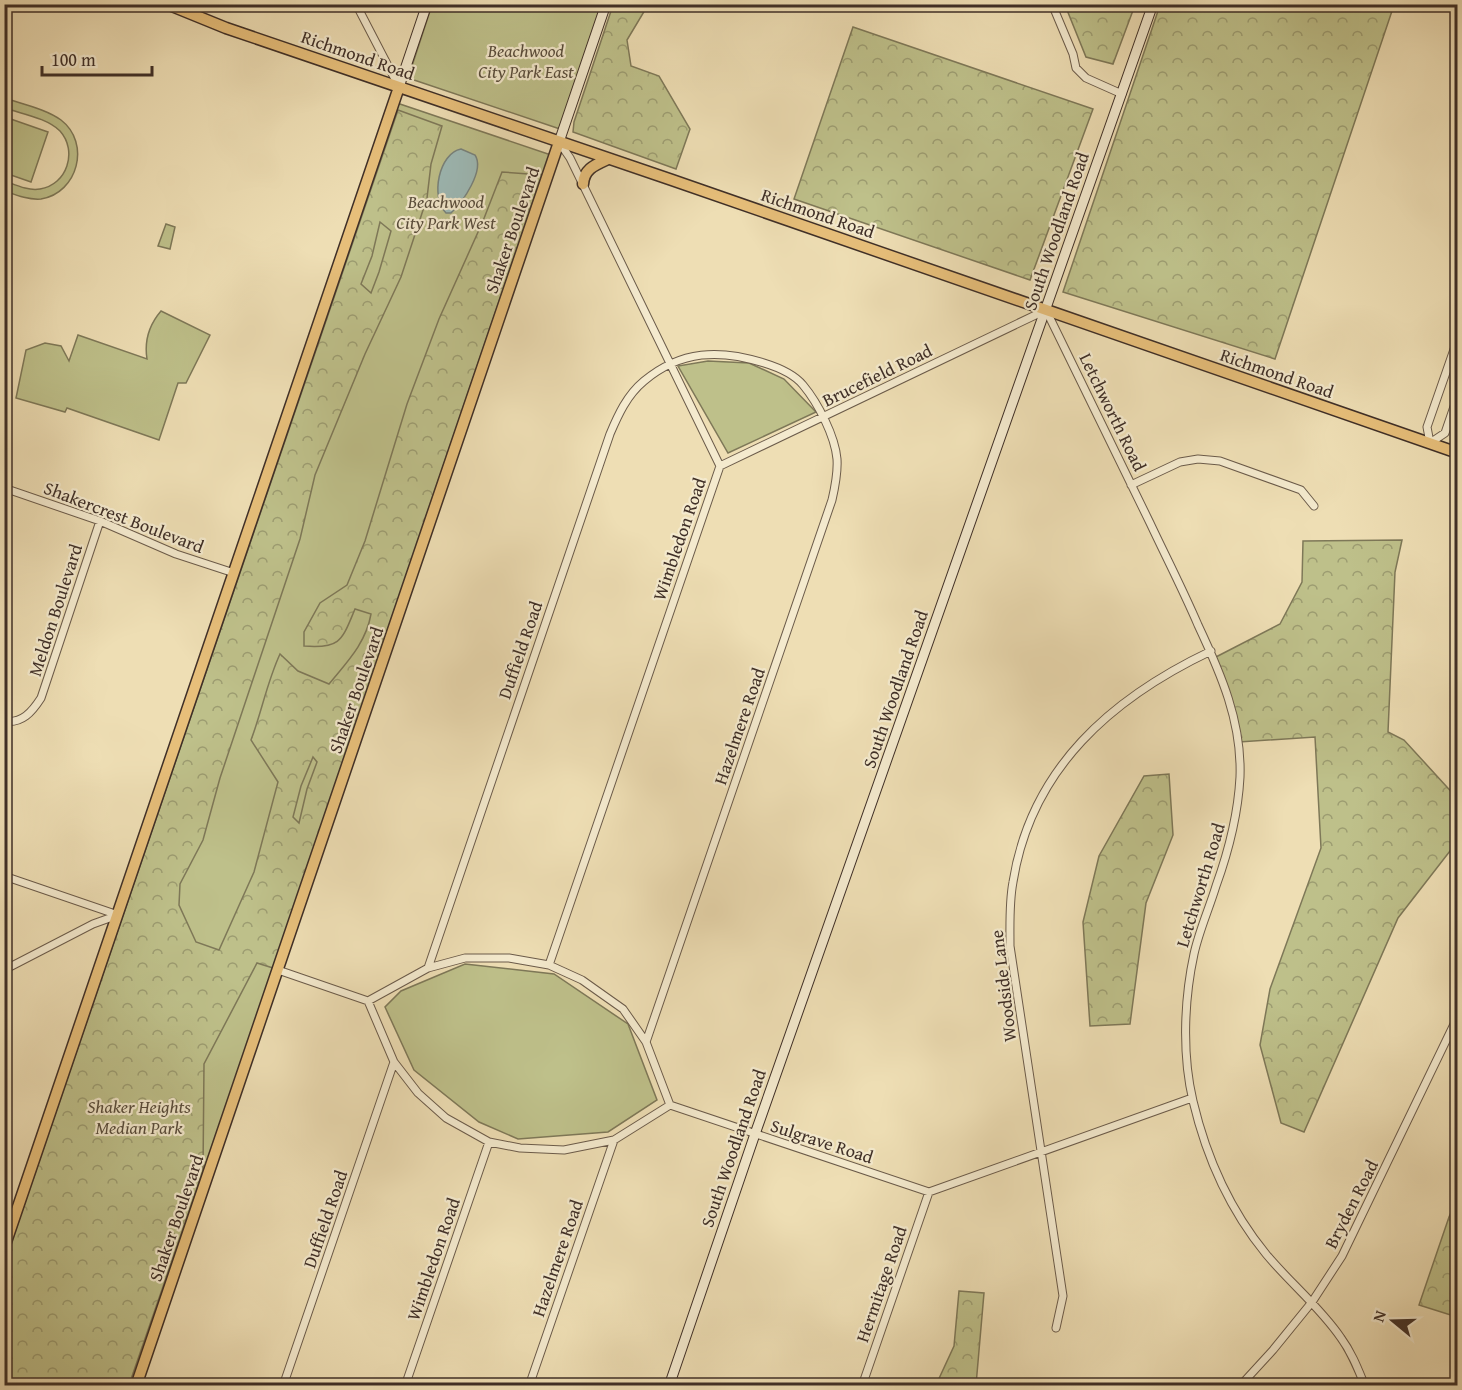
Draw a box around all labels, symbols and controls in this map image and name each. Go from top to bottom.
street label: Richmond Road [298,23,419,87]
park label: Beachwood City Park East [478,37,574,85]
scale bar [42,39,152,77]
text: 100 m [51,46,96,73]
street label: South Woodland Road [1016,148,1096,314]
street label: Shaker Boulevard [478,163,546,297]
street label: Richmond Road [758,181,879,245]
park label: Beachwood City Park West [396,188,496,236]
street label: Brucefield Road [817,337,937,413]
street label: Richmond Road [1217,341,1338,405]
street label: Letchworth Road [1073,348,1153,476]
street label: Shakercrest Boulevard [40,474,208,560]
street label: Wimbledon Road [645,474,713,604]
street label: Meldon Boulevard [21,540,89,680]
street label: Duffield Road [491,597,549,703]
street label: South Woodland Road [855,606,935,772]
street label: Shaker Boulevard [322,623,390,757]
street label: Hazelmere Road [706,663,772,788]
street label: Letchworth Road [1168,819,1232,950]
street label: Woodside Lane [983,928,1023,1044]
street label: South Woodland Road [693,1065,773,1231]
park label: Shaker Heights Median Park [87,1093,191,1141]
street label: Sulgrave Road [767,1112,877,1170]
street label: Shaker Boulevard [142,1151,210,1285]
street label: Bryden Road [1317,1155,1385,1253]
street label: Duffield Road [296,1166,354,1272]
street label: Wimbledon Road [399,1194,467,1324]
street label: Hazelmere Road [524,1195,590,1320]
street label: Hermitage Road [848,1222,914,1346]
north arrow [1363,1291,1423,1351]
text: N [1366,1307,1392,1325]

